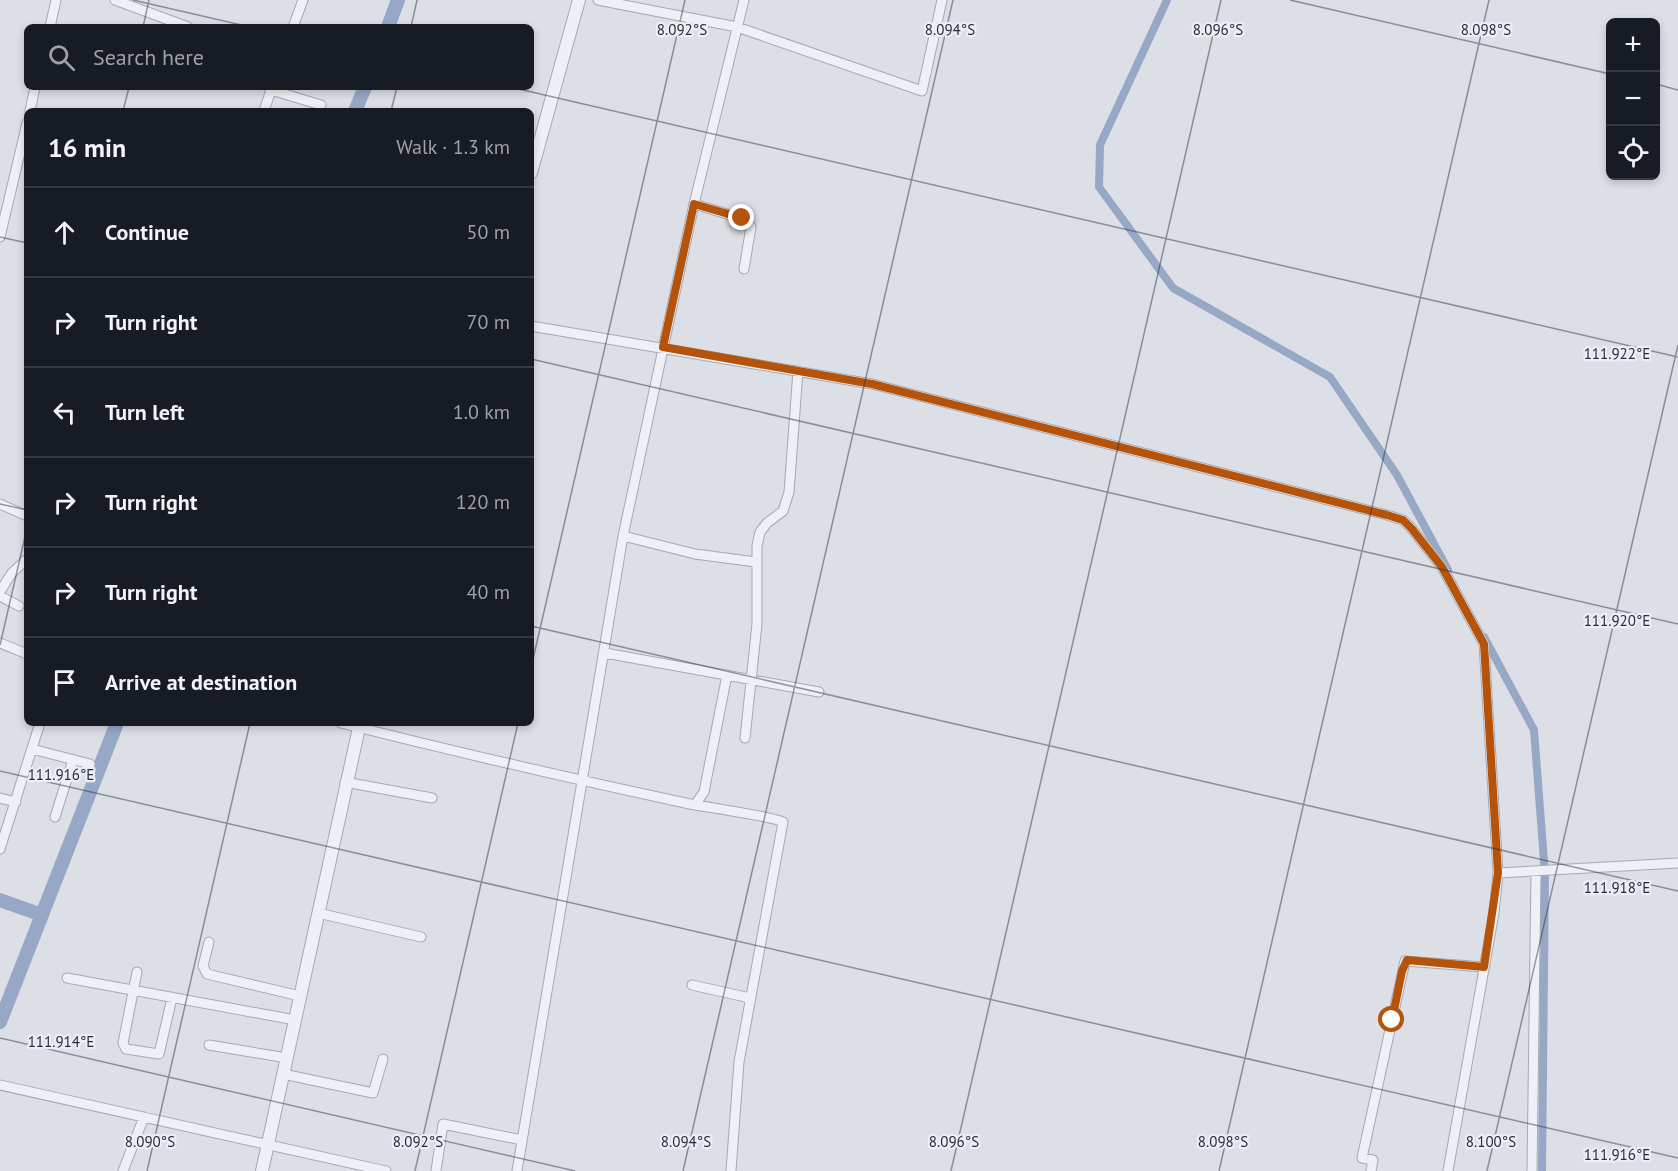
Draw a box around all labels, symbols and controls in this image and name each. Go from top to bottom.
map controls [1606,18,1660,180]
button: + [1606,18,1660,72]
text: 8.092°S [657,20,707,39]
text: 8.094°S [925,20,975,39]
text: 8.096°S [1193,20,1243,39]
text: 8.098°S [1461,20,1511,39]
search box [24,24,534,90]
icon: search [45,41,78,74]
text: Search here [93,43,204,71]
button: − [1606,72,1660,126]
button: locate [1606,126,1660,180]
text: 16 min [48,131,126,164]
text: Walk · 1.3 km [396,134,510,160]
route end [728,204,754,230]
icon: ahead [48,216,81,249]
text: Continue [105,218,189,246]
text: 50 m [467,219,510,245]
icon: right [48,306,81,339]
text: Turn right [105,308,197,336]
text: 70 m [467,309,510,335]
text: 111.922°E [1584,344,1650,363]
icon: left [48,396,81,429]
text: Turn left [105,398,185,426]
text: 1.0 km [453,399,510,425]
icon: right [48,486,81,519]
text: Turn right [105,488,197,516]
text: 120 m [456,489,510,515]
icon: right [48,576,81,609]
text: Turn right [105,578,197,606]
text: 40 m [467,579,510,605]
text: 111.920°E [1584,611,1650,630]
icon: arrive [48,666,81,699]
text: Arrive at destination [105,668,297,696]
text: 111.916°E [28,765,94,784]
text: 111.918°E [1584,878,1650,897]
route start [1378,1006,1404,1032]
text: 111.914°E [28,1032,94,1051]
text: 8.090°S [125,1132,175,1151]
text: 8.092°S [393,1132,443,1151]
text: 8.094°S [661,1132,711,1151]
text: 8.096°S [929,1132,979,1151]
text: 8.098°S [1198,1132,1248,1151]
text: 8.100°S [1466,1132,1516,1151]
text: 111.916°E [1584,1145,1650,1164]

